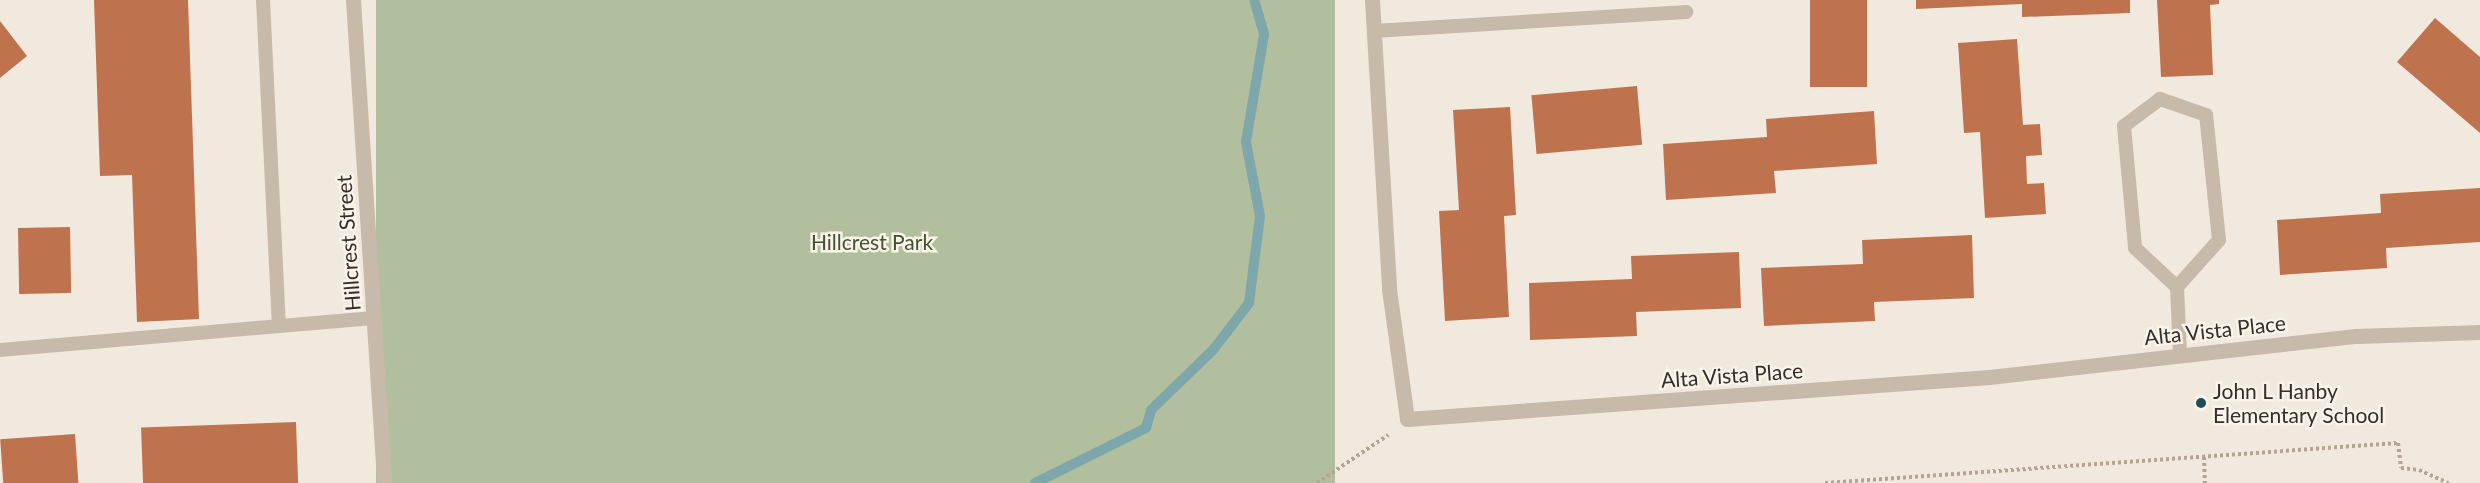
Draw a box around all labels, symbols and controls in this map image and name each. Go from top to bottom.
street label: Hillcrest Street [331,174,365,312]
park label: Hillcrest Park [811,229,933,255]
street label: Alta Vista Place [2143,310,2287,350]
street label: Alta Vista Place [1660,357,1804,393]
place label: John L Hanby Elementary School [2213,378,2385,428]
marker: John L Hanby Elementary School [2194,396,2208,410]

